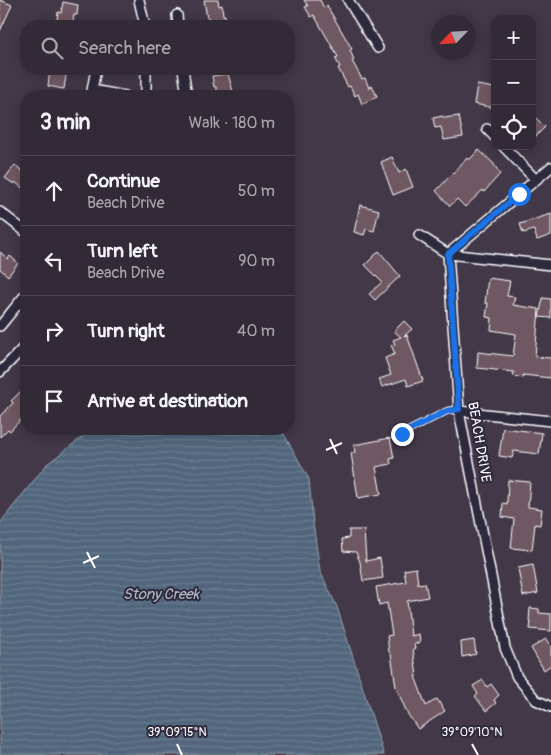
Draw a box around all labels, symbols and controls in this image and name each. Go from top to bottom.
north arrow [431,15,476,60]
map controls [491,15,536,150]
button: + [491,15,536,60]
search box [20,20,295,75]
icon: search [38,34,66,62]
text: Search here [78,36,171,60]
button: − [491,60,536,105]
button: locate [491,105,536,150]
text: 3 min [40,109,90,136]
text: Walk · 180 m [188,113,275,133]
text: Continue [87,169,160,193]
icon: ahead [40,177,68,205]
text: 50 m [238,181,275,201]
route start [508,183,531,206]
text: Beach Drive [87,193,165,213]
text: Turn left [87,239,157,263]
icon: left [40,247,68,275]
text: 90 m [238,251,275,271]
text: Beach Drive [87,263,165,283]
icon: right [40,317,68,345]
text: Turn right [87,319,165,343]
text: 40 m [237,321,275,341]
icon: arrive [40,387,68,415]
text: Arrive at destination [87,389,248,413]
street label: BEACH DRIVE [464,401,495,484]
route end [391,423,414,446]
water label: Stony Creek [123,585,201,604]
text: 39°09'15"N [147,725,207,740]
text: 39°09'10"N [442,725,502,740]

